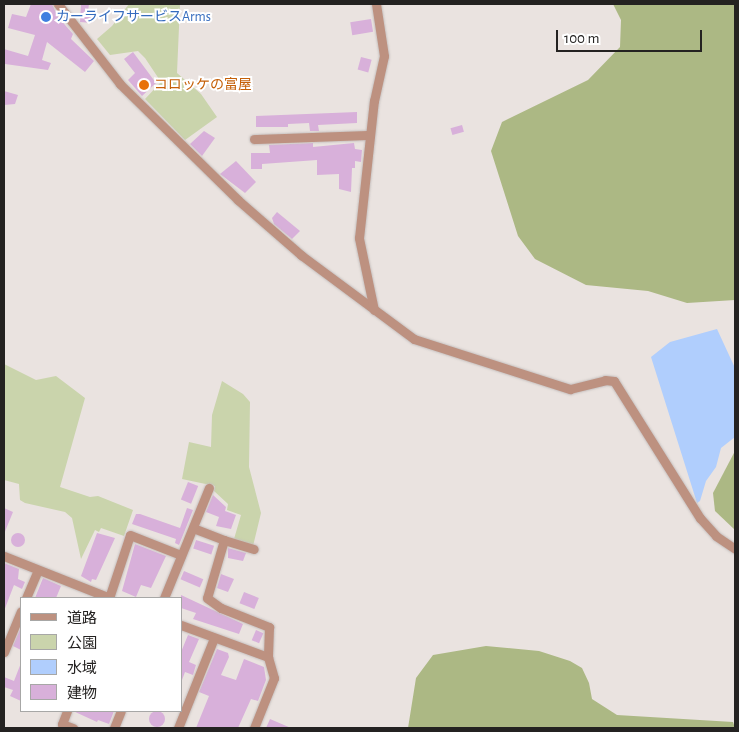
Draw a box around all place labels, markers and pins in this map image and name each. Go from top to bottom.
place label: カーライフサービスArms [56,9,211,25]
marker: カーライフサービスArms [40,11,52,23]
place label: コロッケの富屋 [154,77,252,93]
marker: コロッケの富屋 [138,79,150,91]

